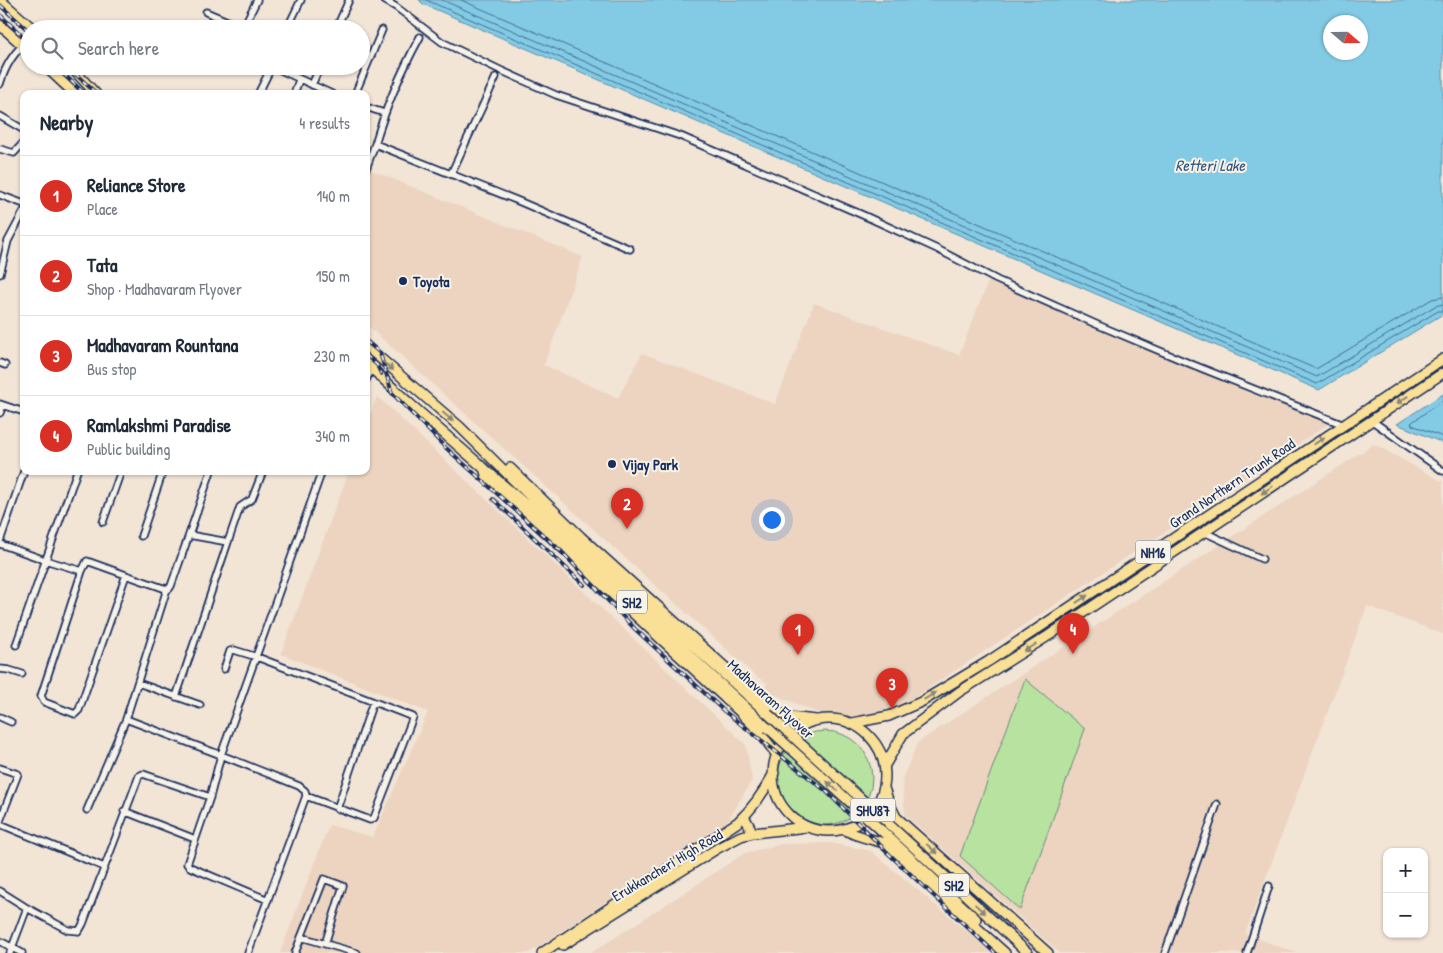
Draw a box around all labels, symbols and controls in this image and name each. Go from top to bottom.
north arrow [1323,15,1368,60]
search box [20,20,370,75]
icon: search [38,34,66,62]
text: Search here [78,35,159,61]
text: Nearby [40,108,93,137]
text: 4 results [299,112,350,134]
water label: Retteri Lake [1175,154,1245,176]
text: Reliance Store [87,172,186,198]
text: 1 [53,185,59,207]
text: 140 m [316,185,350,207]
text: Place [87,198,118,220]
text: Tata [87,252,117,278]
text: 2 [52,265,60,287]
text: 150 m [316,265,350,287]
place label: Toyota [412,271,450,293]
marker: Toyota [397,275,409,287]
text: Shop · Madhavaram Flyover [87,278,242,300]
text: Madhavaram Rountana [87,332,238,358]
text: 3 [52,345,60,367]
text: 230 m [314,345,350,367]
text: Bus stop [87,358,136,380]
one-way arrow [382,360,394,372]
one-way arrow [1395,395,1409,404]
one-way arrow [442,411,454,422]
text: Ramlakshmi Paradise [87,412,231,438]
text: 4 [53,425,59,447]
text: 340 m [315,425,350,447]
street label: Grand Northern Trunk Road [1165,433,1299,533]
one-way arrow [1312,437,1326,446]
text: Public building [87,438,170,460]
place label: Vijay Park [622,454,679,476]
marker: Vijay Park [606,458,618,470]
one-way arrow [1260,485,1274,495]
pin: 2 [611,488,643,529]
your location [759,507,785,533]
road number: NH16 [1136,540,1170,564]
road number: SH2 [617,590,647,614]
one-way arrow [1075,595,1088,604]
pin: 4 [1057,613,1089,654]
pin: 1 [782,614,814,655]
one-way arrow [1023,643,1036,652]
street label: Madhavaram Flyover [723,654,819,744]
pin: 3 [876,668,908,709]
one-way arrow [923,692,937,701]
one-way arrow [826,780,838,792]
road number: SHU87 [850,798,896,822]
street label: Erukkancheri High Road [608,824,726,906]
one-way arrow [925,843,937,855]
map controls [1383,848,1428,938]
button: + [1383,848,1428,893]
road number: SH2 [939,874,969,896]
button: − [1383,893,1428,938]
one-way arrow [974,903,986,915]

